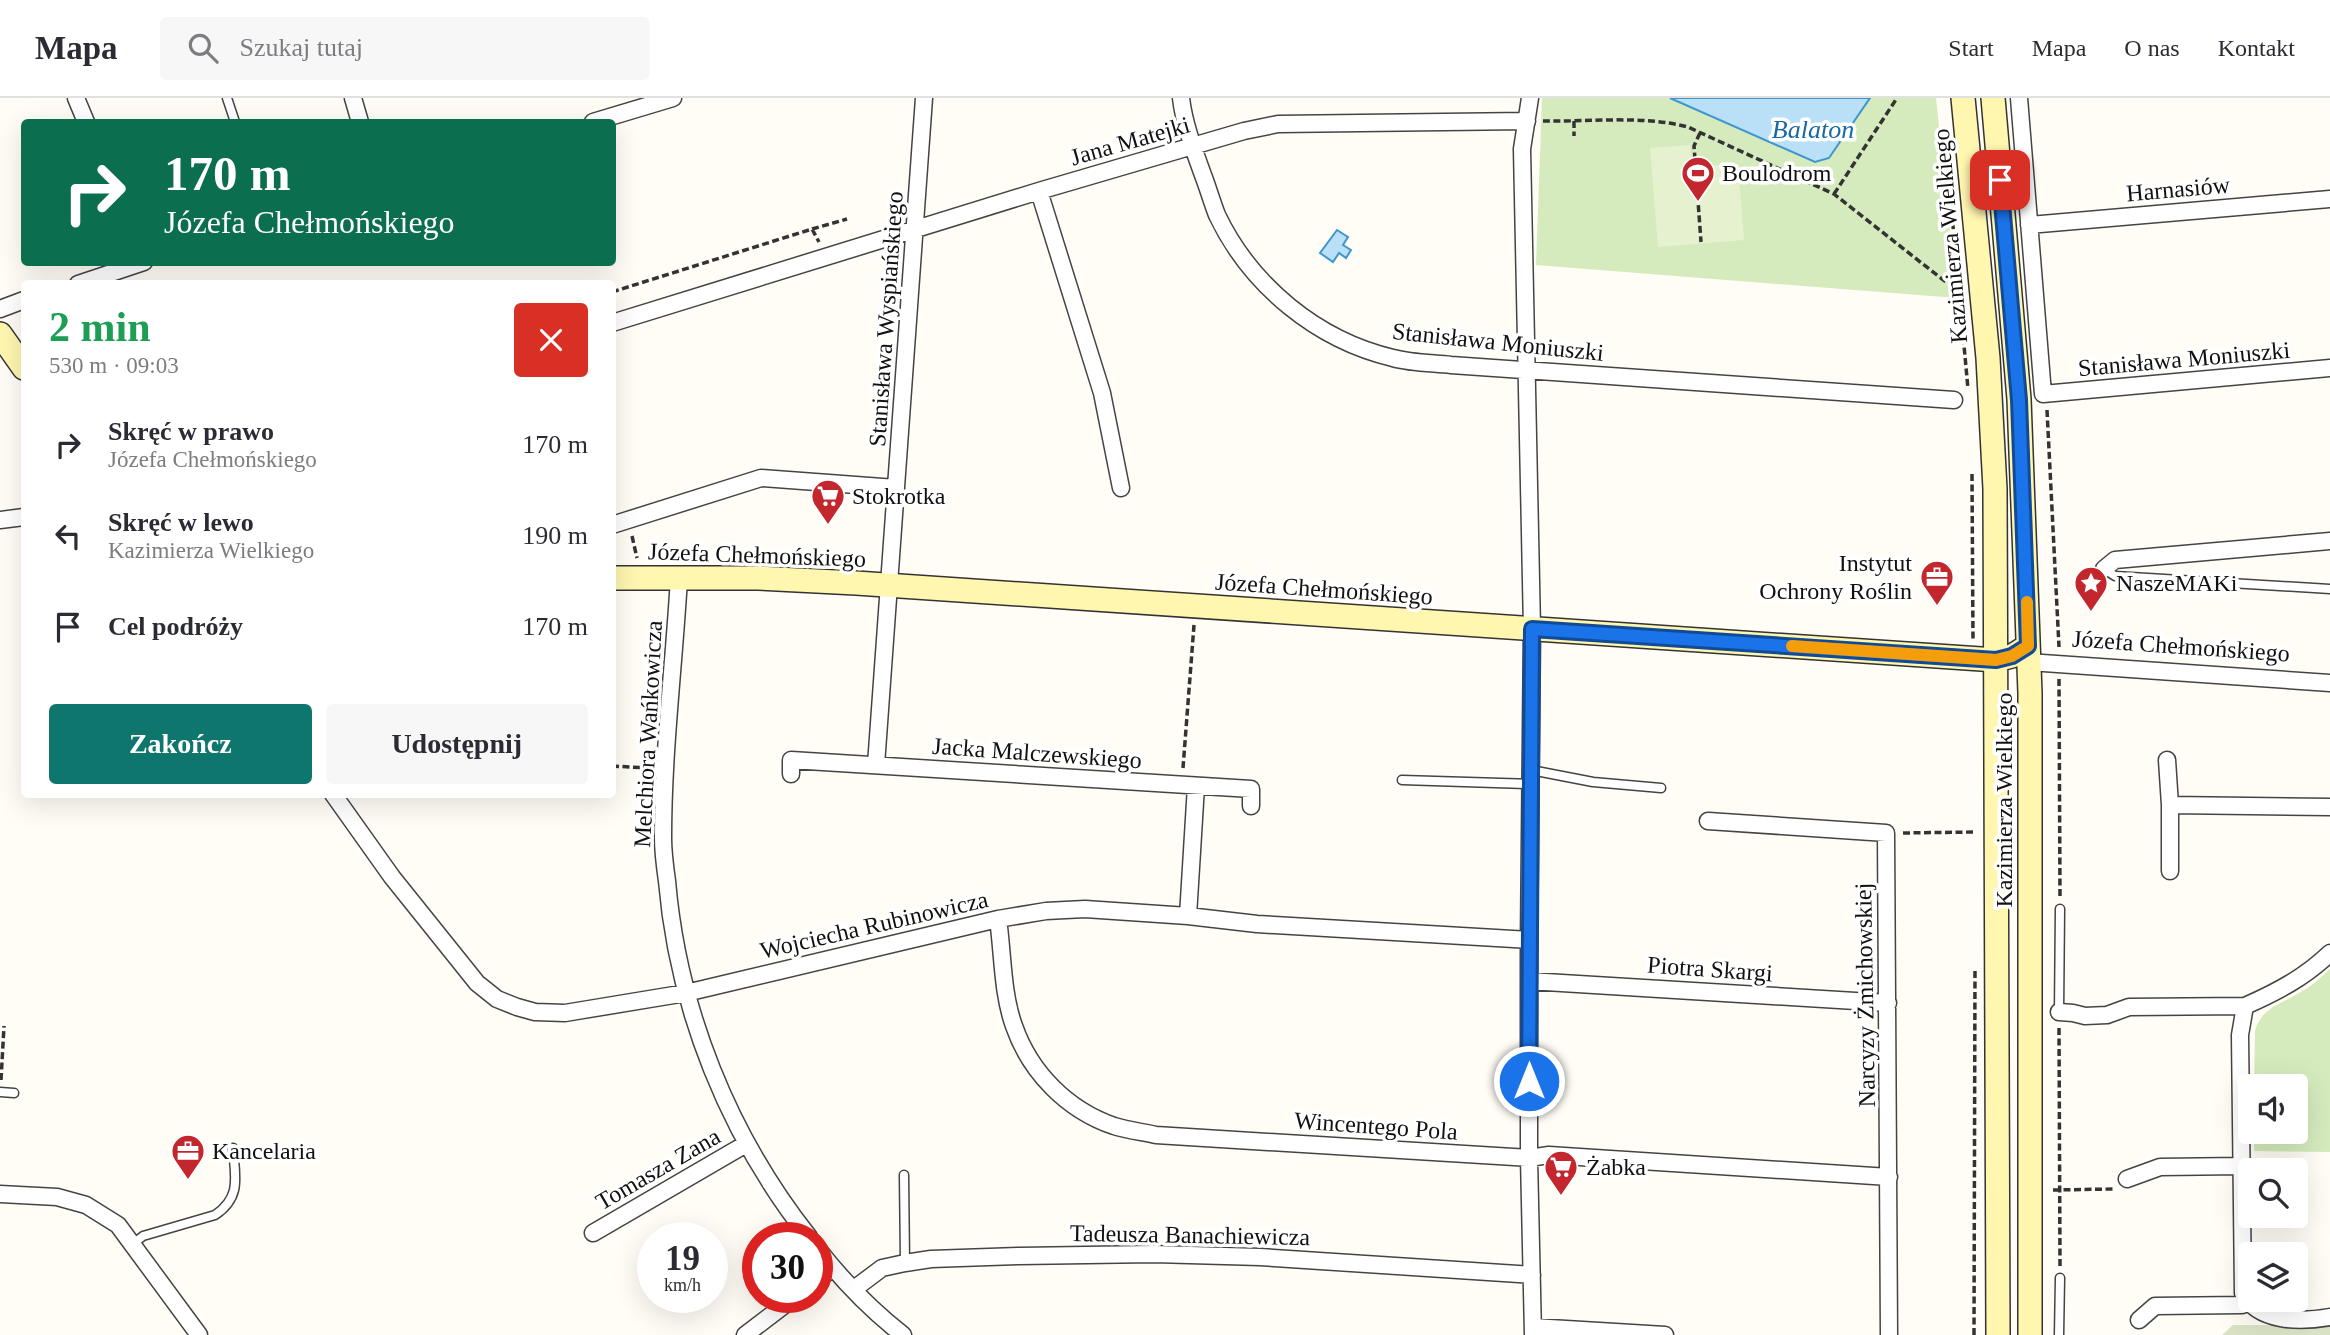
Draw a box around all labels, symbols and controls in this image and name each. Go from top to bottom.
search box [160,17,650,80]
icon: search [184,29,222,67]
text: Mapa [35,30,118,66]
text: Szukaj tutaj [240,33,363,62]
text: Start [1948,35,1994,61]
text: Mapa [2032,35,2086,61]
text: O nas [2124,35,2180,61]
text: Kontakt [2218,35,2295,61]
street label: Jana Matejki [1067,111,1193,170]
water label: Balaton [1772,115,1854,144]
street label: Kazimierza Wielkiego [1928,128,1972,344]
text: 170 m [164,146,291,201]
icon: right [49,147,140,238]
pin [1970,150,2030,210]
sports icon: Boulodrom [1679,154,1717,203]
place label: Boulodrom [1722,160,1832,186]
icon: arrive [1981,161,2019,199]
street label: Harnasiów [2125,171,2232,206]
street label: Stanisława Wyspiańskiego [864,190,908,448]
text: Józefa Chełmońskiego [164,204,455,240]
button: close [514,303,588,377]
text: 2 min [49,304,151,350]
street label: Stanisława Moniuszki [1391,318,1605,366]
street label: Stanisława Moniuszki [2077,337,2291,381]
text: 530 m · 09:03 [49,353,179,378]
text: Skręć w prawo [108,417,274,446]
icon: right [49,426,87,464]
text: 170 m [522,430,588,459]
text: Józefa Chełmońskiego [108,447,317,472]
supermarket icon: Stokrotka [809,477,847,526]
place label: Stokrotka [852,483,946,509]
text: Skręć w lewo [108,508,254,537]
icon: left [49,517,87,555]
text: 190 m [522,521,588,550]
text: Kazimierza Wielkiego [108,538,314,563]
street label: Józefa Chełmońskiego [648,538,866,572]
place label: Instytut Ochrony Roślin [1759,550,1912,604]
office icon: Instytut Ochrony Roślin [1918,558,1956,607]
place icon: NaszeMAKi [2072,564,2110,613]
street label: Józefa Chełmońskiego [1214,568,1434,610]
place label: NaszeMAKi [2116,570,2238,596]
icon: arrive [49,608,87,646]
text: Cel podróży [108,612,243,641]
text: 170 m [522,612,588,641]
street label: Melchiora Wańkowicza [629,619,667,848]
street label: Józefa Chełmońskiego [2071,625,2291,667]
street label: Kazimierza Wielkiego [1991,692,2017,908]
button: Zakończ [49,704,312,784]
button: Udostępnij [326,704,588,784]
street label: Jacka Malczewskiego [931,733,1143,773]
street label: Narcyzy Żmichowskiej [1850,882,1880,1108]
street label: Wojciecha Rubinowicza [757,886,991,964]
street label: Piotra Skargi [1646,952,1774,986]
position arrow [1492,1044,1566,1118]
map controls [2238,1074,2308,1312]
button: sound [2238,1074,2308,1144]
street label: Wincentego Pola [1293,1107,1459,1145]
street label: Tomasza Zana [591,1123,725,1215]
office icon: Kancelaria [169,1132,207,1181]
place label: Kancelaria [212,1138,316,1164]
supermarket icon: Żabka [1542,1148,1580,1197]
place label: Żabka [1586,1154,1646,1180]
button: search [2238,1158,2308,1228]
street label: Tadeusza Banachiewicza [1070,1220,1311,1250]
speed limit sign: 30 [742,1222,833,1313]
text: 19 [665,1239,700,1278]
button: layers [2238,1242,2308,1312]
text: km/h [664,1275,701,1295]

